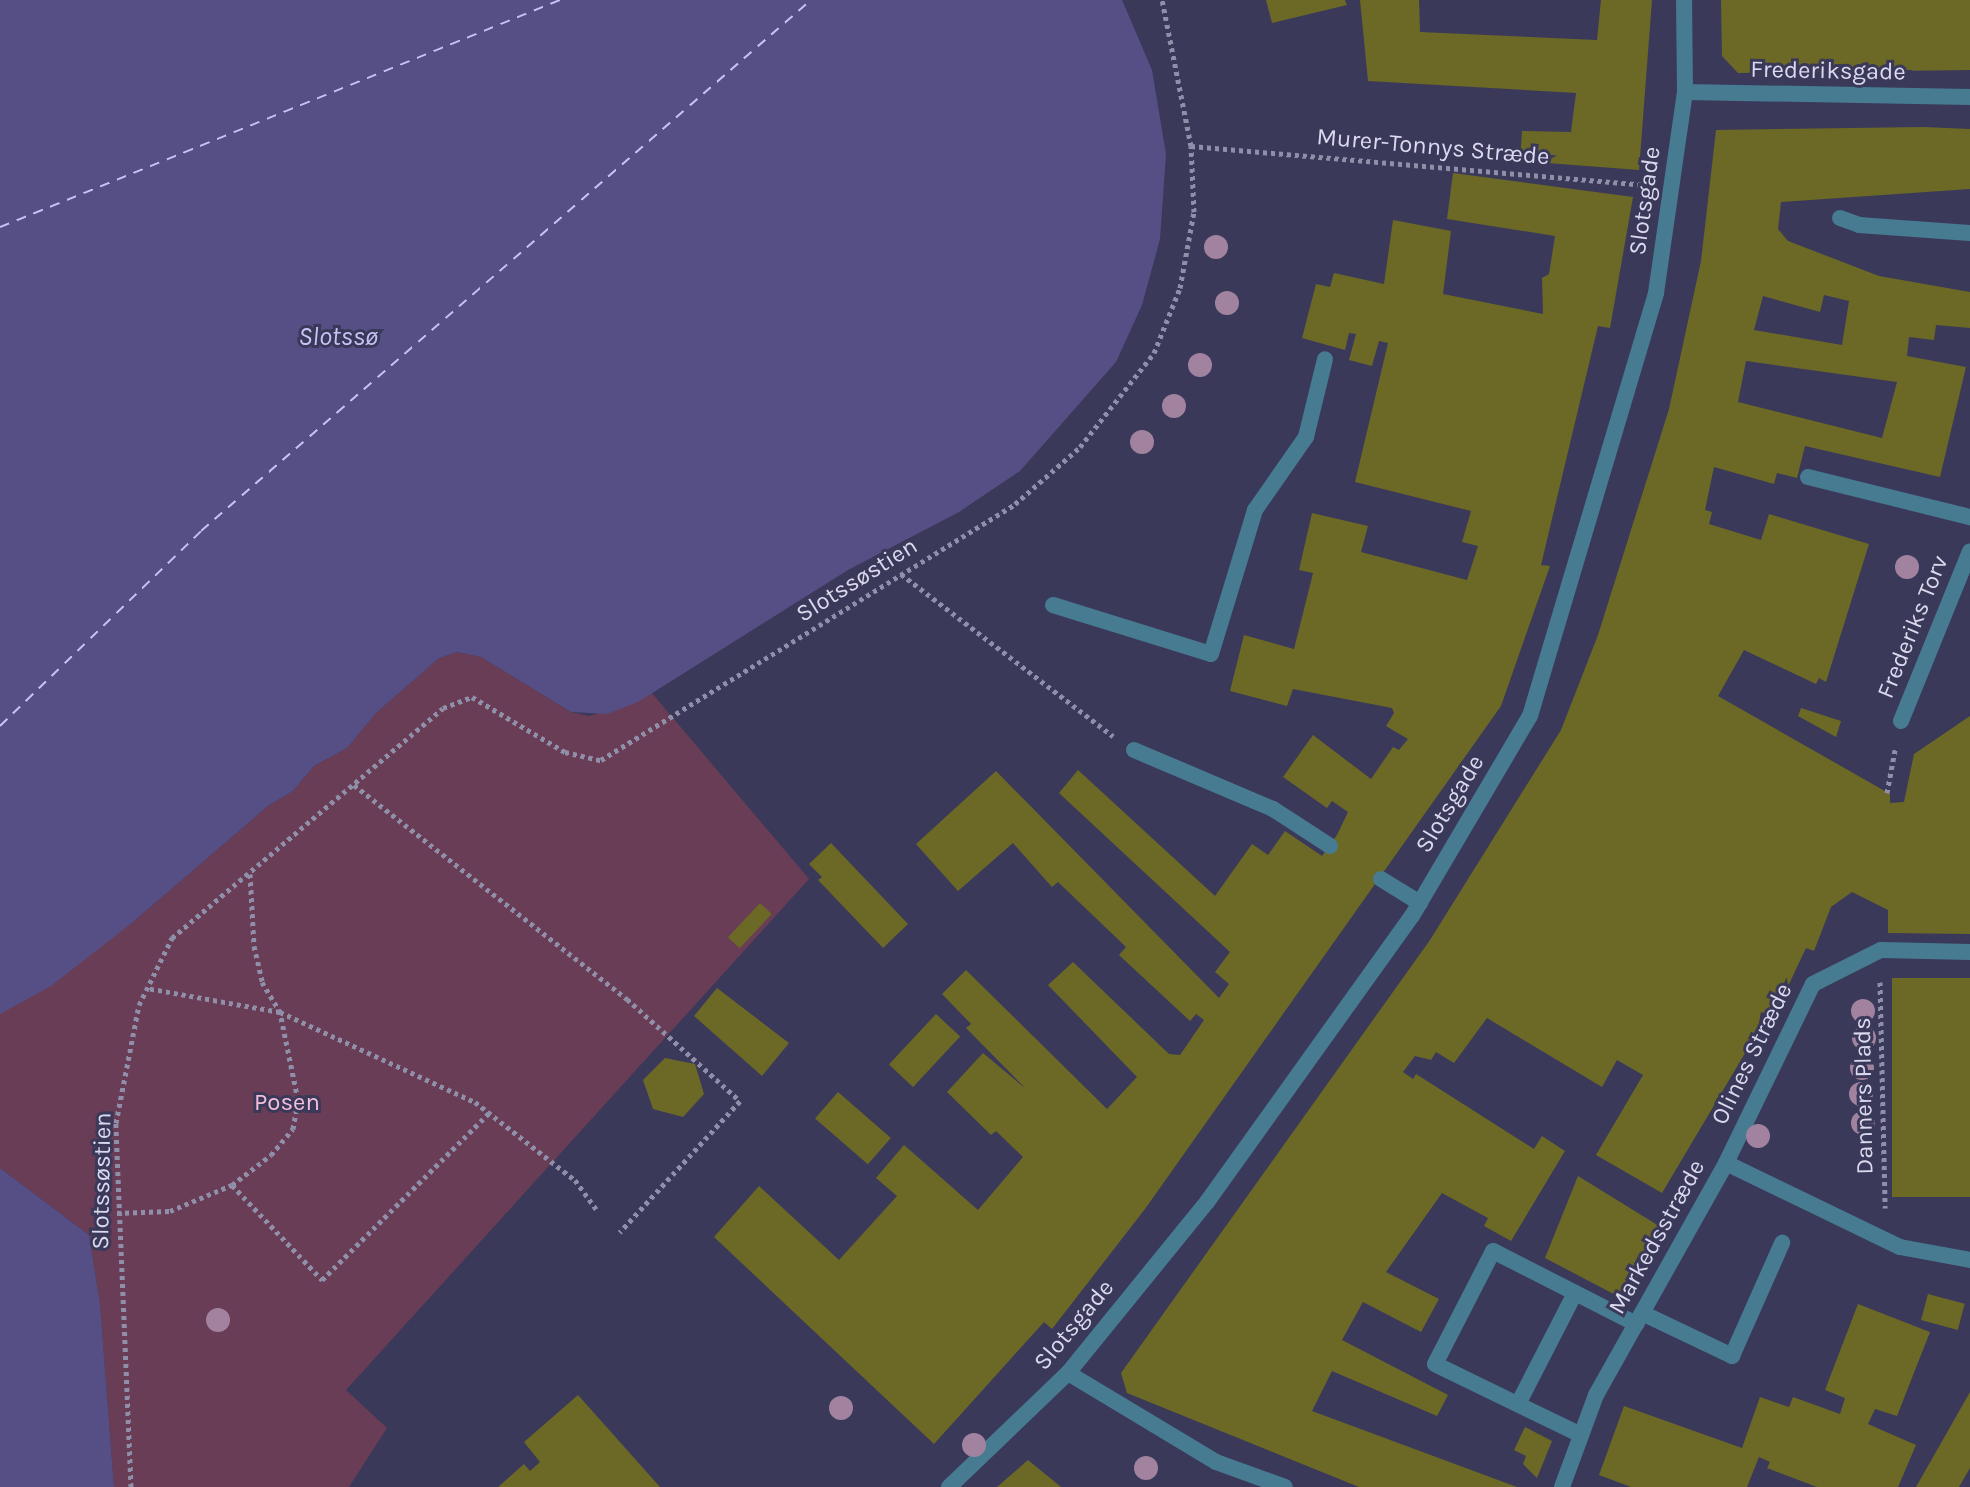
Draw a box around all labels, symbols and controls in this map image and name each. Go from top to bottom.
street label: Frederiksgade [1750,55,1906,87]
street label: Murer-Tonnys Stræde [1315,122,1551,172]
street label: Slotsgade [1623,145,1667,257]
water label: Slotssø [298,321,378,353]
street label: Slotssøstien [791,531,923,629]
street label: Frederiks Torv [1871,551,1955,703]
street label: Slotsgade [1410,750,1490,858]
street label: Olines Stræde [1705,979,1799,1129]
street label: Danners Plads [1848,1017,1880,1175]
park label: Posen [254,1089,320,1117]
street label: Slotssøstien [86,1112,118,1250]
street label: Markedsstræde [1603,1155,1711,1319]
street label: Slotsgade [1028,1274,1120,1376]

